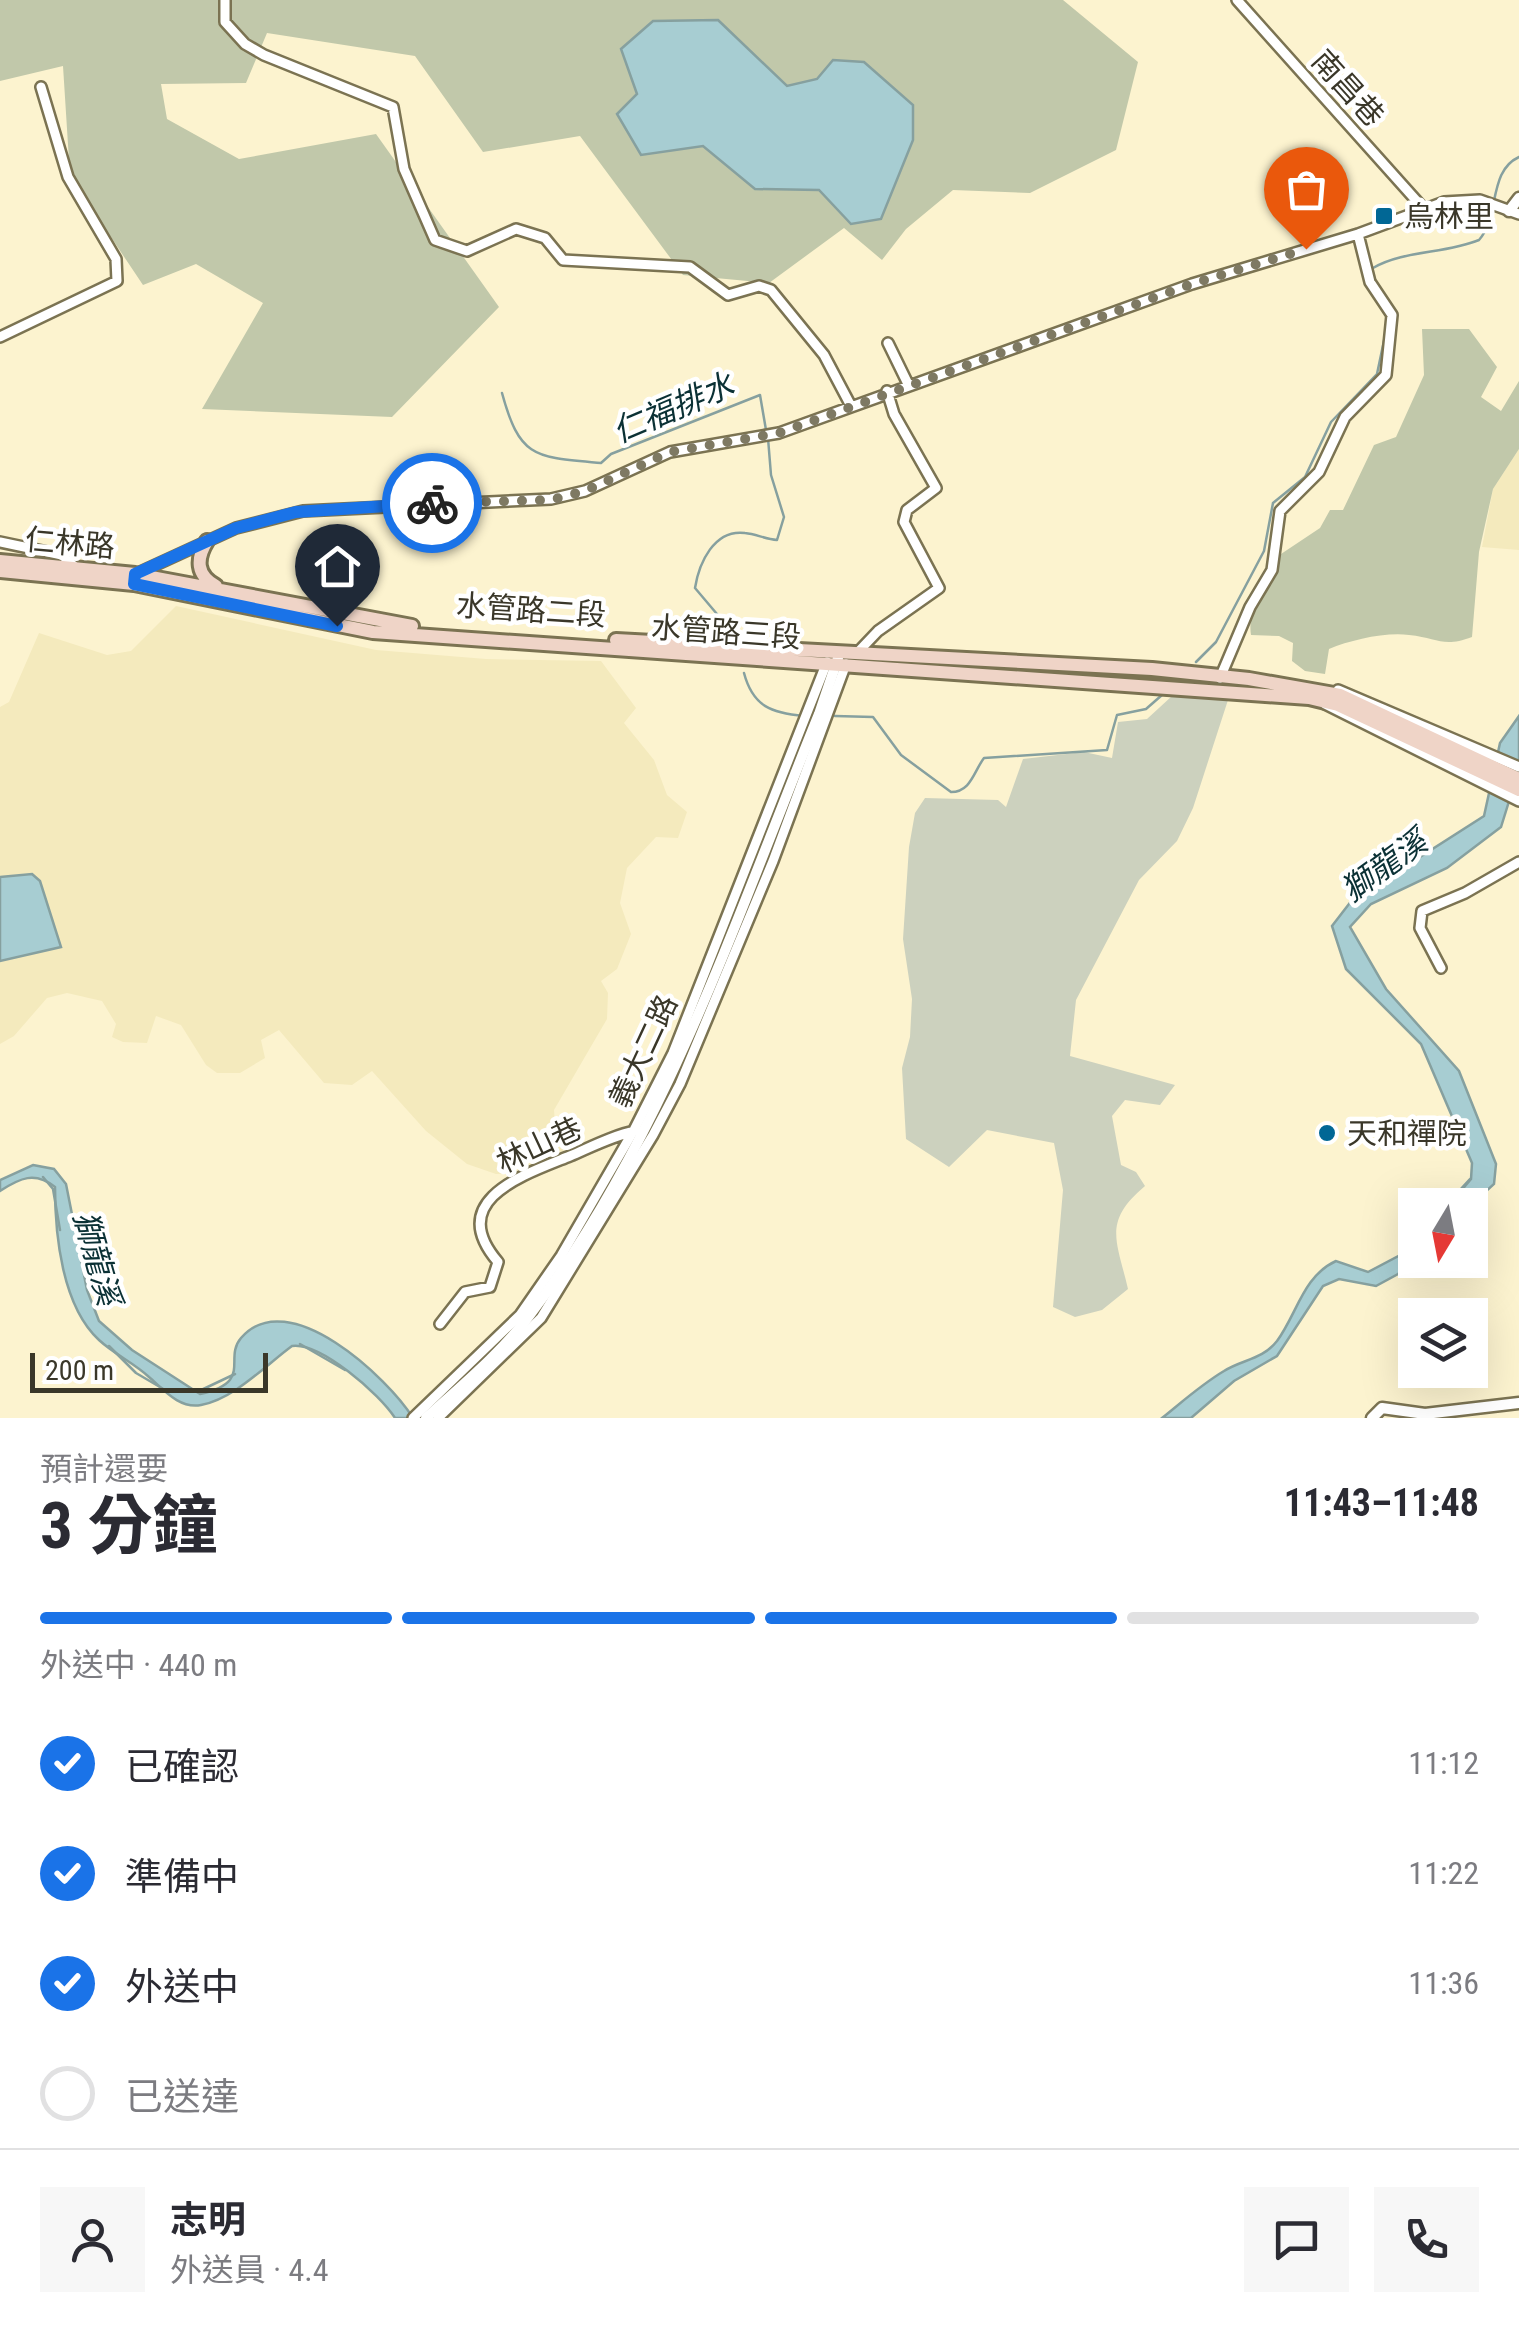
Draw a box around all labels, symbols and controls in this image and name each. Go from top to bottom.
street label: 南昌巷 [1305,43,1391,133]
pin [1264,147,1349,250]
icon: bag [1279,162,1334,217]
place label: 烏林里 [1404,199,1494,234]
marker: 烏林里 [1373,205,1395,227]
water label: 仁福排水 [607,365,741,450]
courier [382,453,482,553]
icon: bike [405,476,460,531]
street label: 仁林路 [24,522,116,564]
pin [295,524,380,627]
icon: home [310,539,365,594]
street label: 水管路二段 [455,587,607,633]
street label: 水管路三段 [650,609,802,655]
water label: 獅龍溪 [1334,820,1437,910]
street label: 義大二路 [602,989,684,1113]
street label: 林山巷 [491,1110,587,1180]
place label: 天和禪院 [1347,1116,1467,1151]
marker: 天和禪院 [1316,1122,1338,1144]
north arrow [1398,1188,1488,1278]
map controls [1398,1188,1488,1388]
water label: 獅龍溪 [66,1207,130,1313]
button: layers [1398,1298,1488,1388]
scale bar [30,1348,268,1392]
text: 200 m [45,1354,114,1387]
text: 預計還要 [40,1450,168,1488]
text: 11:43–11:48 [1284,1481,1479,1525]
text: 3 分鐘 [40,1488,218,1564]
text: 外送中 · 440 m [40,1646,237,1684]
icon: check [40,1736,95,1791]
text: 11:12 [1408,1744,1479,1782]
text: 已確認 [125,1745,239,1789]
icon: check [40,1846,95,1901]
text: 11:22 [1408,1854,1479,1892]
text: 準備中 [125,1855,239,1899]
icon: check [40,1956,95,2011]
text: 11:36 [1408,1964,1479,2002]
text: 外送中 [125,1965,239,2009]
text: 已送達 [125,2075,239,2119]
button: person [40,2187,145,2292]
button: chat [1244,2187,1349,2292]
button: phone [1374,2187,1479,2292]
text: 志明 [170,2198,246,2242]
text: 外送員 · 4.4 [170,2251,329,2289]

